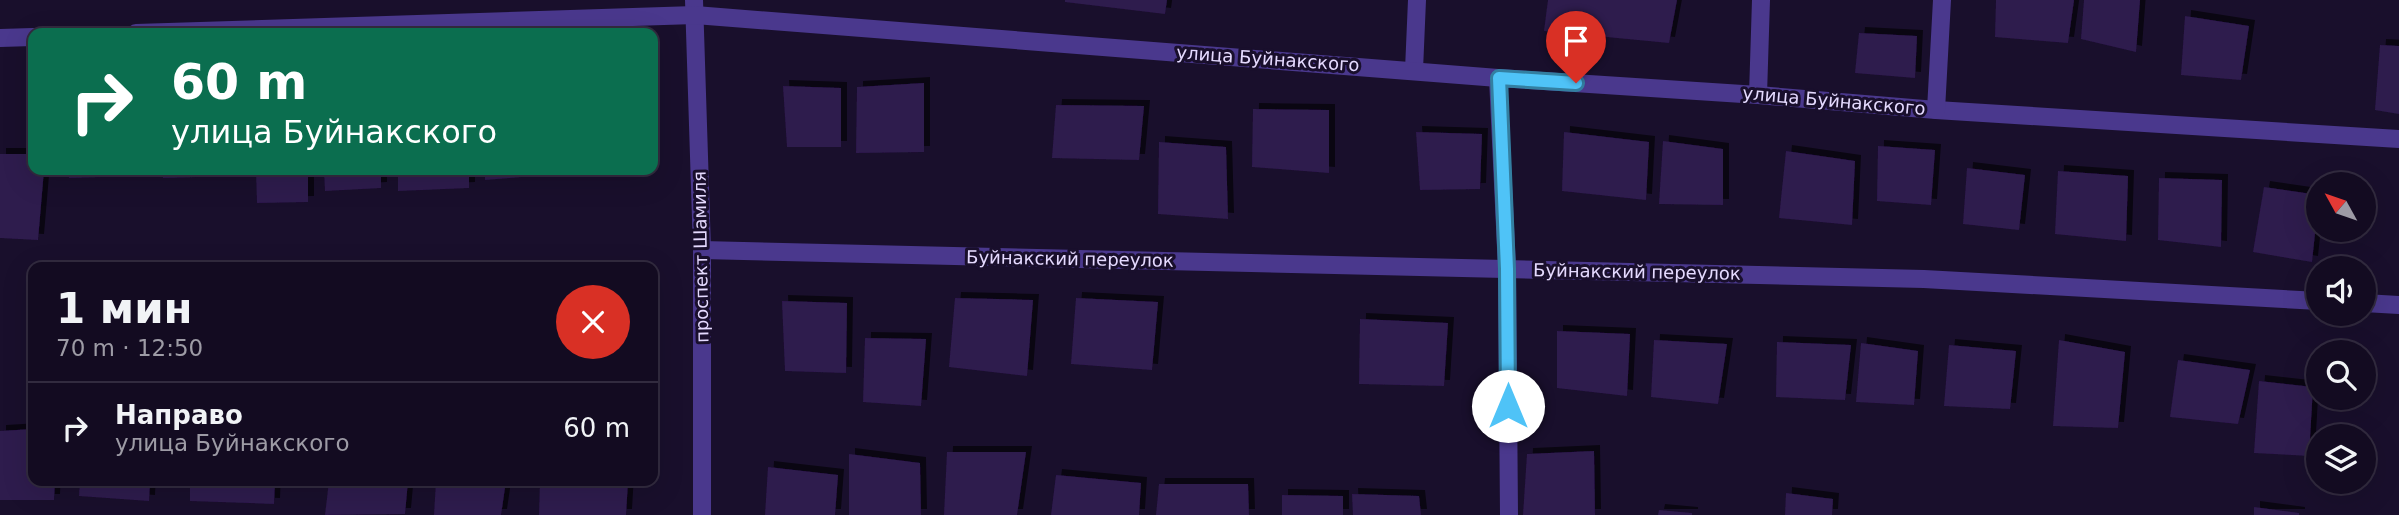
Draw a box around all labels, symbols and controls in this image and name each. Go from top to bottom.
pin [1546,11,1606,83]
icon: arrive [1557,22,1595,60]
street label: улица Буйнакского [1176,42,1360,75]
text: 60 m [171,54,307,111]
icon: right [56,56,147,147]
street label: улица Буйнакского [1742,82,1926,119]
text: улица Буйнакского [171,113,497,151]
street label: проспект Шамиля [689,171,712,343]
north arrow [2306,172,2376,242]
map controls [2306,172,2376,494]
street label: Буйнакский переулок [966,246,1174,271]
button: sound [2306,256,2376,326]
street label: Буйнакский переулок [1533,259,1741,284]
text: 1 мин [56,284,193,333]
button: close [556,285,630,359]
text: 70 m · 12:50 [56,335,203,361]
button: search [2306,340,2376,410]
position arrow [1471,369,1545,443]
text: Направо [115,400,243,430]
icon: right [56,409,94,447]
text: 60 m [563,413,630,443]
button: layers [2306,424,2376,494]
text: улица Буйнакского [115,430,349,456]

